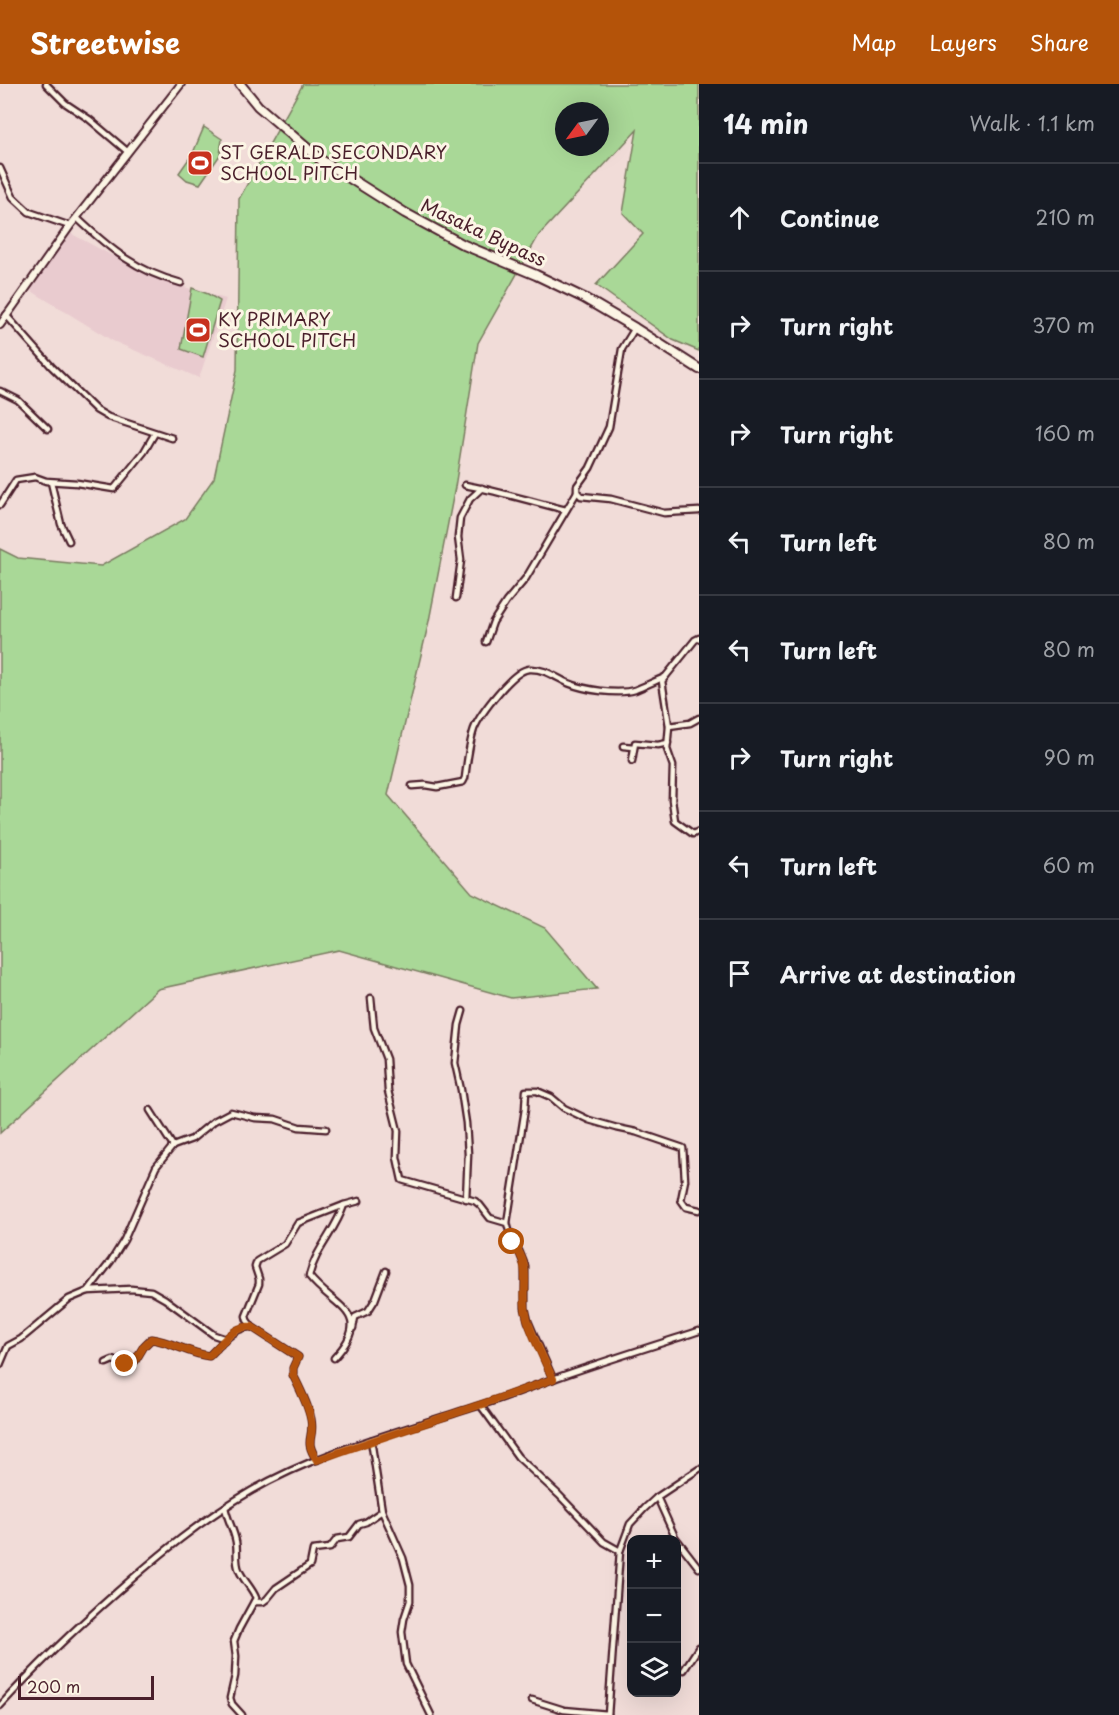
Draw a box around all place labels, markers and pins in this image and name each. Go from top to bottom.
place label: ST GERALD SECONDARY SCHOOL PITCH [220,138,447,186]
sports icon: ST GERALD SECONDARY SCHOOL PITCH [185,148,215,178]
place label: KY PRIMARY SCHOOL PITCH [218,305,356,353]
sports icon: KY PRIMARY SCHOOL PITCH [183,315,213,345]

